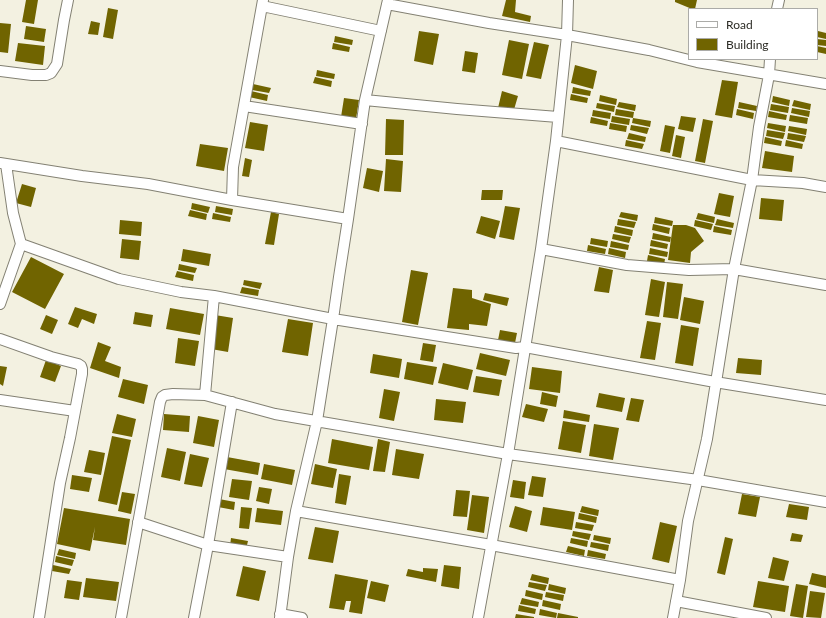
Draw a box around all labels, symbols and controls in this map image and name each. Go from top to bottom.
legend [688,8,818,60]
text: Road [726,17,753,32]
text: Building [726,37,769,52]

